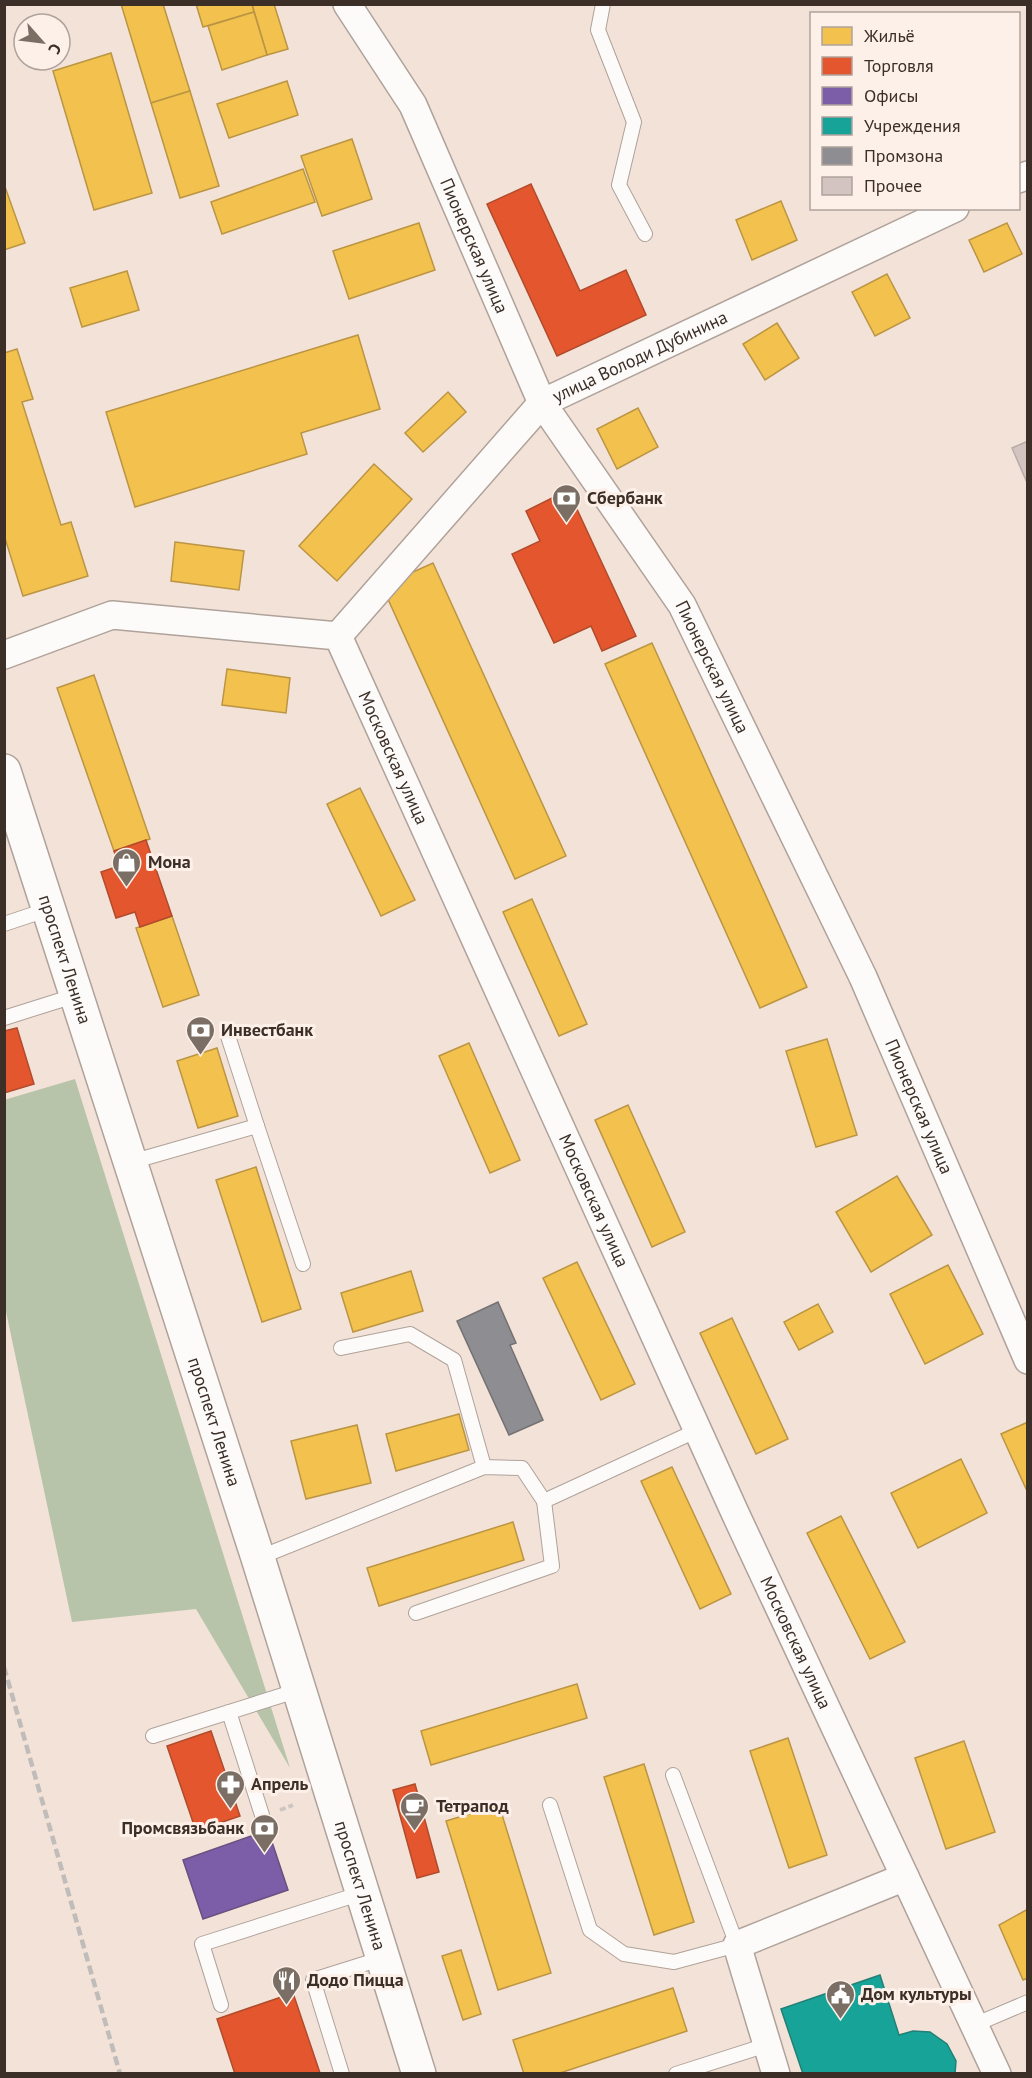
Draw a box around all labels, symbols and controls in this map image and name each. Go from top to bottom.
north arrow [12,12,72,72]
legend [810,12,1020,210]
text: Жильё [863,24,915,47]
text: С [44,40,66,58]
text: Торговля [864,54,934,77]
text: Офисы [864,84,918,107]
text: Учреждения [864,114,961,137]
text: Промзона [864,144,943,167]
street label: Пионерская улица [435,174,514,317]
text: Прочее [864,174,922,197]
street label: улица Володи Дубинина [548,305,731,407]
bank icon: Сбербанк [550,482,582,524]
place label: Сбербанк [587,486,663,509]
street label: Пионерская улица [671,597,755,737]
street label: Московская улица [354,687,434,828]
shop icon: Мона [111,846,143,888]
place label: Мона [148,850,191,873]
street label: проспект Ленина [34,892,97,1027]
bank icon: Инвестбанк [184,1014,216,1056]
place label: Инвестбанк [221,1018,313,1041]
street label: Пионерская улица [880,1035,959,1178]
street label: Московская улица [554,1130,634,1271]
street label: проспект Ленина [183,1354,246,1489]
street label: Московская улица [755,1572,837,1713]
pharmacy icon: Апрель [214,1768,246,1810]
place label: Апрель [251,1772,308,1795]
cafe icon: Тетрапод [399,1790,431,1832]
place label: Тетрапод [436,1794,509,1817]
bank icon: Промсвязьбанк [249,1812,281,1854]
place label: Промсвязьбанк [122,1816,244,1839]
street label: проспект Ленина [330,1818,392,1953]
restaurant icon: Додо Пицца [270,1964,302,2006]
place label: Додо Пицца [307,1968,404,1991]
public building icon: Дом культуры [824,1978,856,2020]
place label: Дом культуры [861,1982,972,2005]

